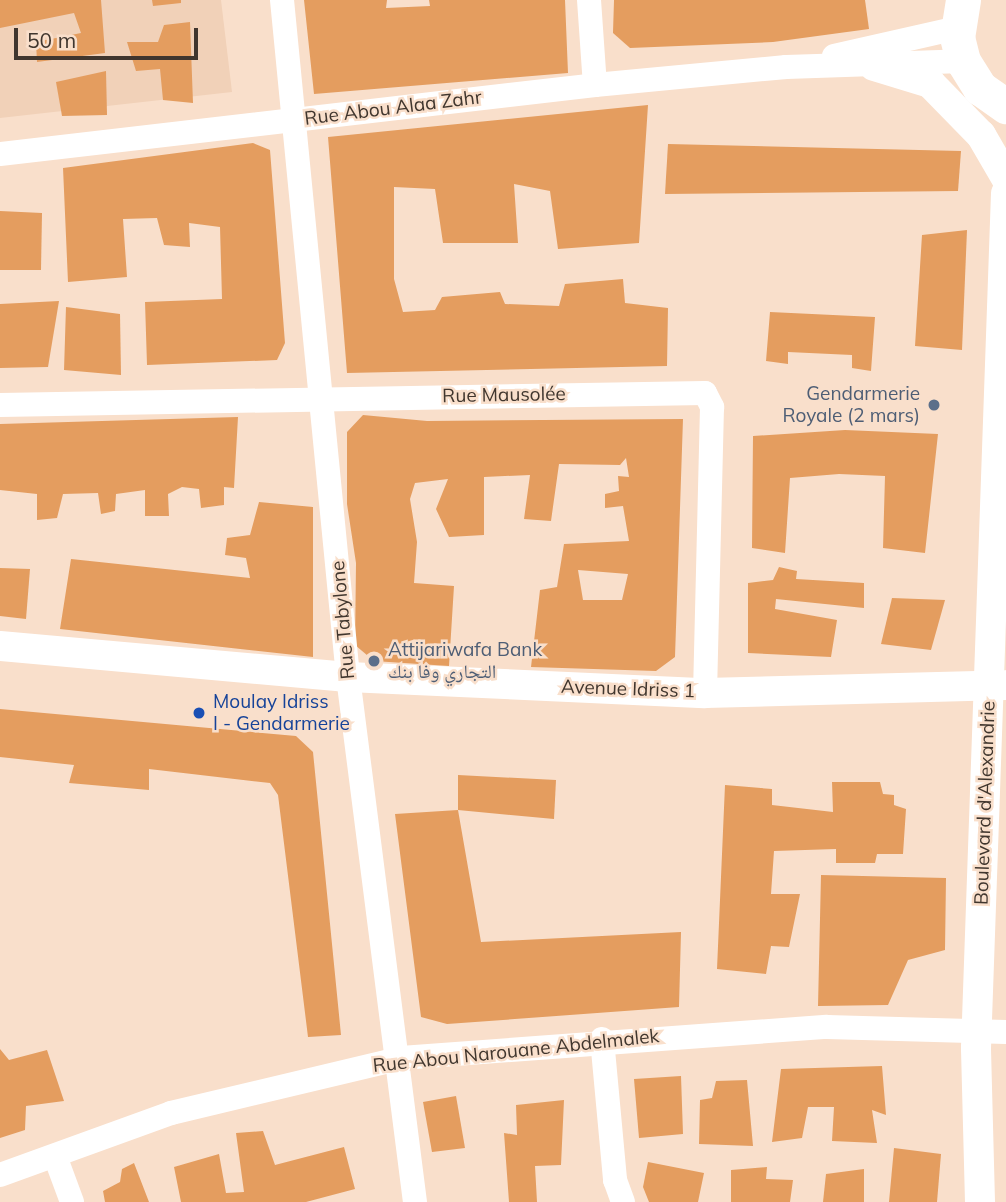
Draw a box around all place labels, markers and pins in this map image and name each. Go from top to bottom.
place label: Gendarmerie Royale (2 mars) [782,383,920,427]
marker: Gendarmerie Royale (2 mars) [926,397,942,413]
place label: Attijariwafa Bank التجاري وفا بنك [388,639,542,683]
marker: Attijariwafa Bank التجاري وفا بنك [366,653,382,669]
place label: Moulay Idriss I - Gendarmerie [213,691,350,735]
marker: Moulay Idriss I - Gendarmerie [191,705,207,721]

